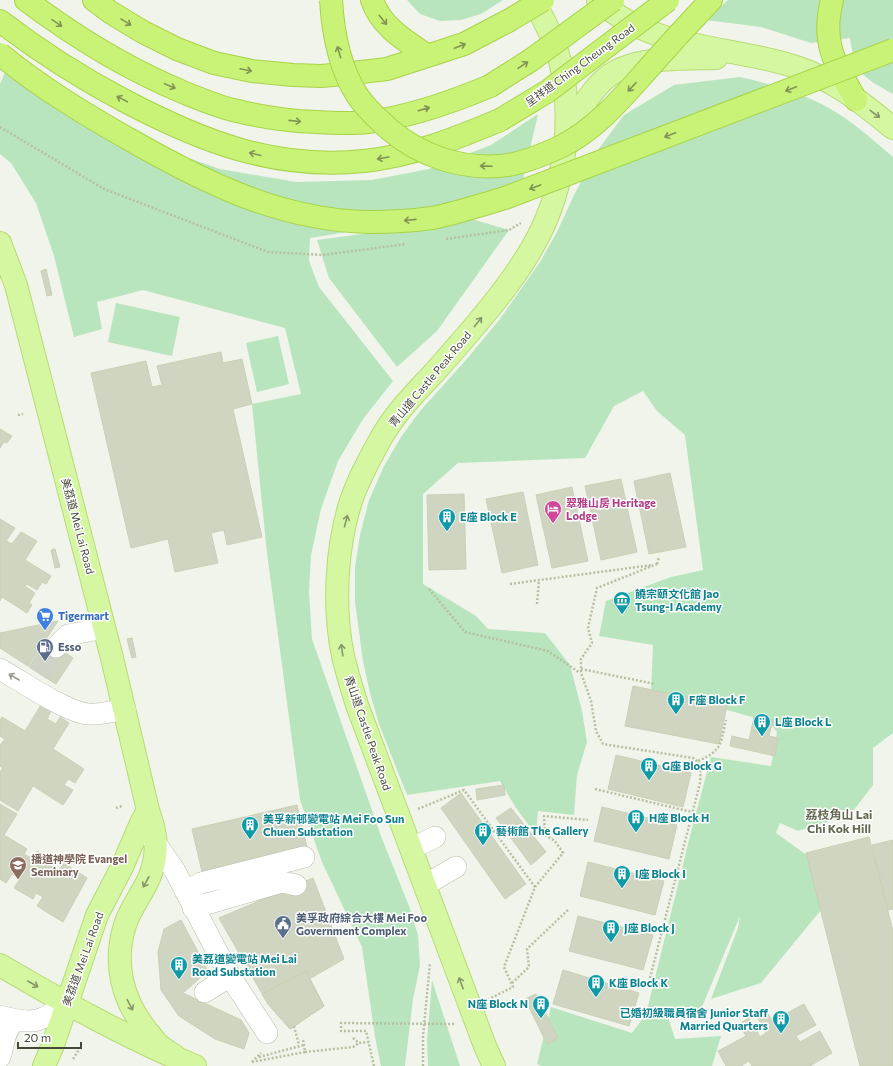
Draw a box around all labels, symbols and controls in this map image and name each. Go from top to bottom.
one-way arrow [378,15,387,25]
one-way arrow [120,18,131,26]
one-way arrow [52,19,63,27]
street label: 呈祥道 Ching Cheung Road [522,21,637,109]
one-way arrow [454,41,466,49]
one-way arrow [335,45,342,58]
one-way arrow [517,61,529,69]
one-way arrow [239,67,252,75]
one-way arrow [628,81,637,91]
one-way arrow [164,83,176,91]
one-way arrow [786,85,798,93]
one-way arrow [116,95,128,103]
one-way arrow [417,105,430,112]
one-way arrow [869,110,880,118]
one-way arrow [288,117,301,124]
one-way arrow [664,132,676,140]
one-way arrow [248,149,261,157]
one-way arrow [377,154,390,162]
one-way arrow [480,162,493,170]
one-way arrow [530,183,542,191]
one-way arrow [404,216,417,224]
one-way arrow [473,316,482,327]
street label: 青山道 Castle Peak Road [386,328,473,429]
street label: 美荔道 Mei Lai Road [59,476,98,575]
place label: 翠雅山房 Heritage Lodge [566,496,656,522]
hotel icon: 翠雅山房 Heritage Lodge [543,499,563,524]
building icon: E座 Block E [437,507,457,532]
place label: E座 Block E [460,510,517,523]
one-way arrow [343,515,350,528]
place label: 饒宗頤文化館 Jao Tsung-I Academy [635,587,722,613]
museum icon: 饒宗頤文化館 Jao Tsung-I Academy [612,590,632,615]
supermarket icon: Tigermart [35,606,55,631]
place label: Tigermart [58,609,109,622]
fuel station icon: Esso [35,637,55,662]
place label: Esso [58,640,82,653]
one-way arrow [338,644,346,657]
one-way arrow [8,673,20,681]
street label: 青山道 Castle Peak Road [343,674,394,792]
building icon: F座 Block F [666,690,686,715]
place label: F座 Block F [689,693,745,706]
building icon: L座 Block L [752,712,772,737]
place label: L座 Block L [775,715,832,728]
building icon: G座 Block G [639,756,659,781]
place label: G座 Block G [662,759,722,772]
district label: 荔枝角山 Lai Chi Kok Hill [806,807,872,835]
building icon: H座 Block H [626,808,646,833]
place label: H座 Block H [649,811,709,824]
place label: 美孚新邨變電站 Mei Foo Sun Chuen Substation [263,812,404,838]
building icon: 美孚新邨變電站 Mei Foo Sun Chuen Substation [240,815,260,840]
building icon: 藝術館 The Gallery [473,821,493,846]
place label: 藝術館 The Gallery [496,824,589,837]
place label: 播道神學院 Evangel Seminary [31,852,127,878]
school or university icon: 播道神學院 Evangel Seminary [8,855,28,880]
building icon: I座 Block I [612,864,632,889]
place label: I座 Block I [635,867,686,880]
one-way arrow [142,876,149,888]
street label: 美荔道 Mei Lai Road [59,910,106,1008]
place label: 美孚政府綜合大樓 Mei Foo Government Complex [296,911,427,937]
public building icon: 美孚政府綜合大樓 Mei Foo Government Complex [273,914,293,939]
building icon: J座 Block J [601,918,621,943]
place label: J座 Block J [624,921,675,935]
place label: 美荔道變電站 Mei Lai Road Substation [192,952,297,978]
building icon: 美荔道變電站 Mei Lai Road Substation [169,955,189,980]
building icon: K座 Block K [586,973,606,998]
place label: K座 Block K [609,976,668,989]
one-way arrow [457,978,465,990]
one-way arrow [27,981,39,989]
building icon: N座 Block N [531,994,551,1019]
place label: N座 Block N [468,997,528,1010]
one-way arrow [127,999,135,1011]
place label: 已婚初級職員宿舍 Junior Staff Married Quarters [620,1006,768,1032]
building icon: 已婚初級職員宿舍 Junior Staff Married Quarters [771,1009,791,1034]
scale bar [18,1024,81,1050]
text: 20 m [24,1030,51,1044]

